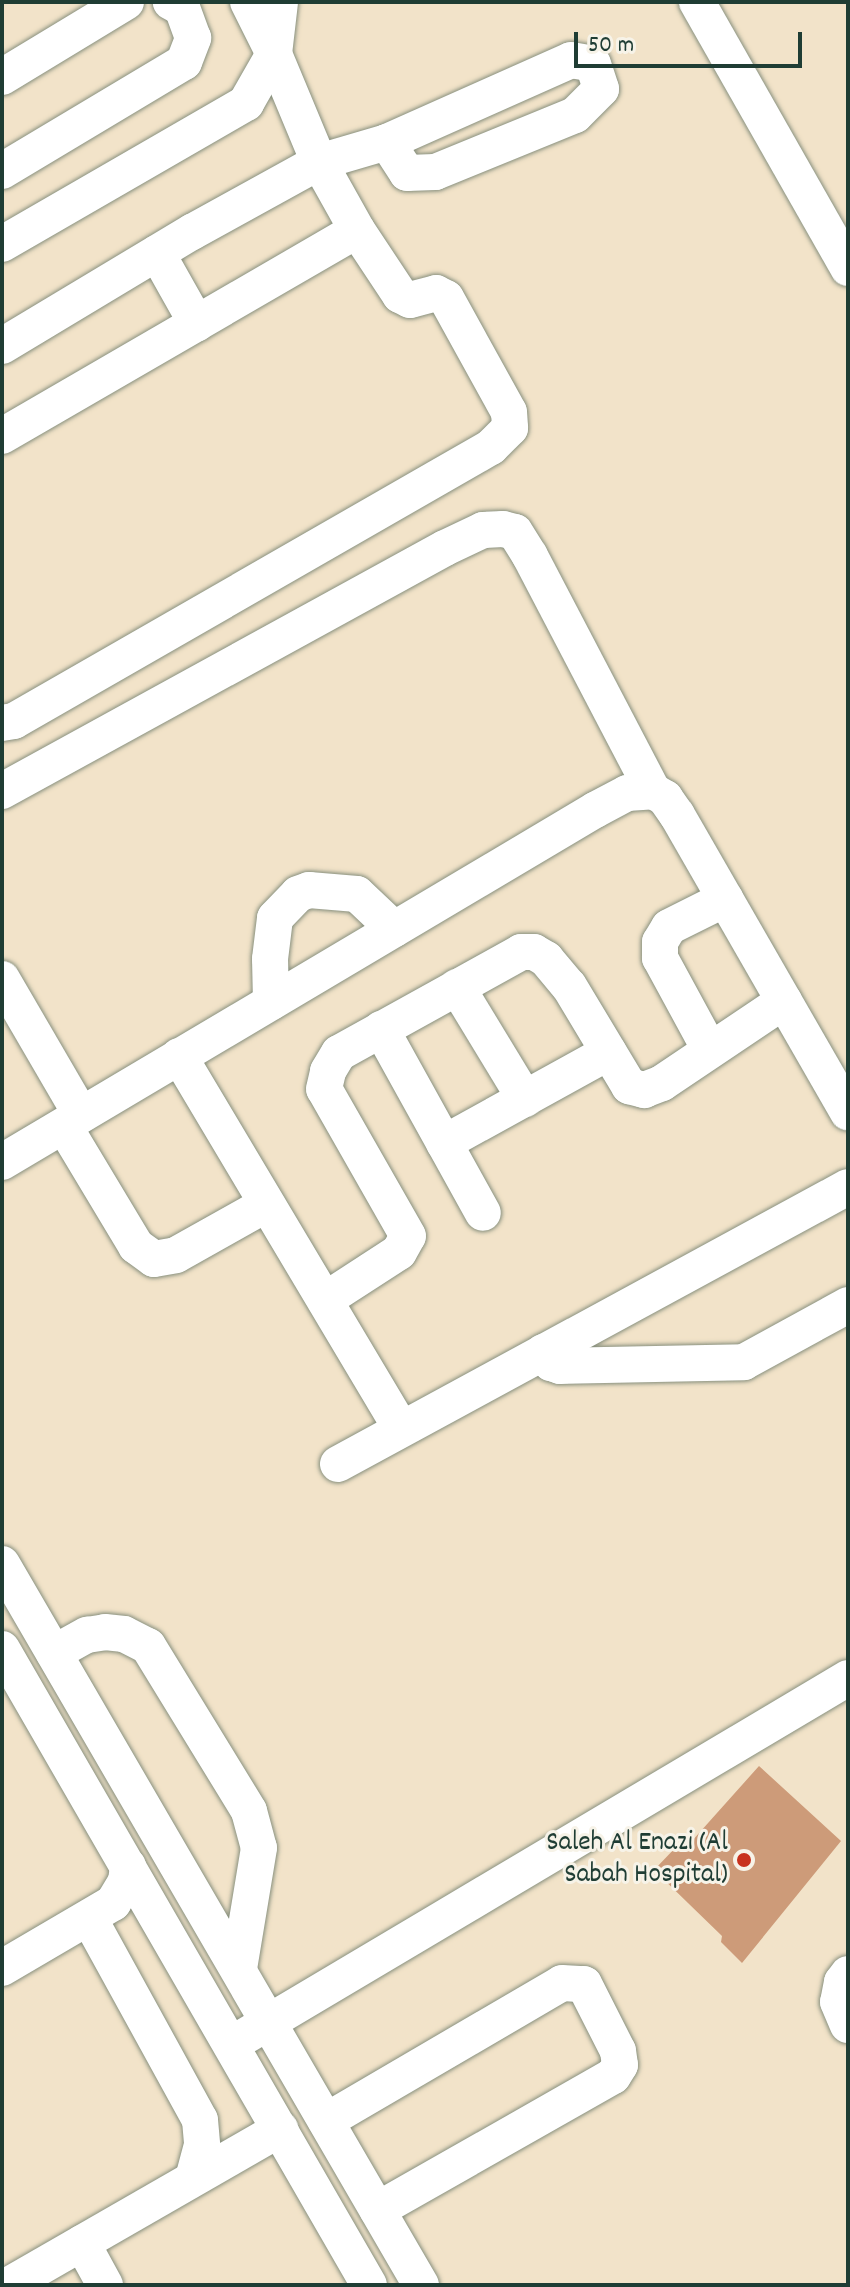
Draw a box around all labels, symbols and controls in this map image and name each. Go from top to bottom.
scale bar [578,16,806,66]
text: 50 m [588,29,634,63]
place label: Saleh Al Enazi (Al Sabah Hospital) [546,1827,728,1893]
marker: Saleh Al Enazi (Al Sabah Hospital) [735,1851,753,1869]

